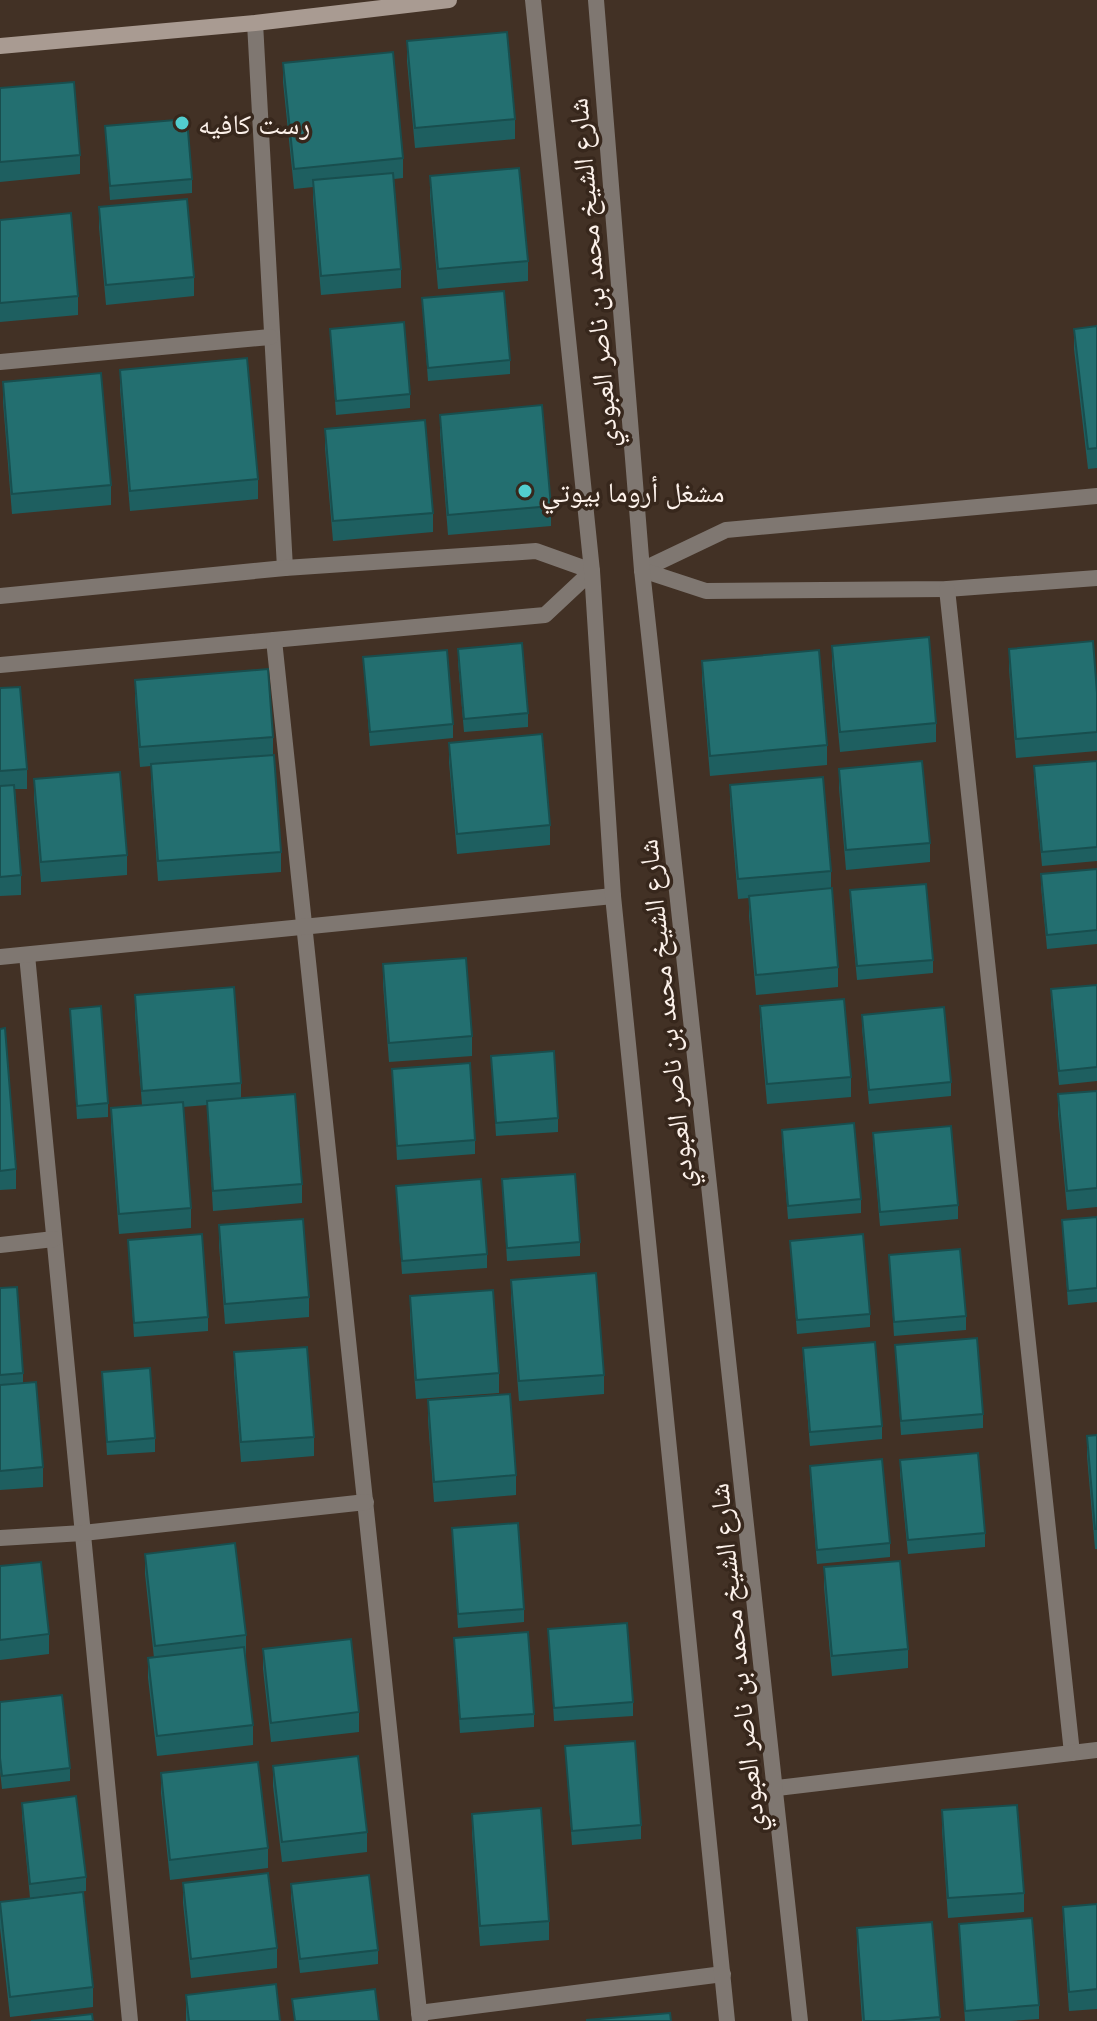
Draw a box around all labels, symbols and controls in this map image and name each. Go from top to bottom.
street label: شارع الشيخ محمد بن ناصر العبودي [560,96,631,449]
place label: رست كافيه [198,107,310,140]
marker: رست كافيه [173,114,191,132]
place label: مشغل أروما بيوتي [541,475,725,515]
marker: مشغل أروما بيوتي [516,482,534,500]
street label: شارع الشيخ محمد بن ناصر العبودي [630,837,707,1190]
street label: شارع الشيخ محمد بن ناصر العبودي [701,1481,778,1834]

